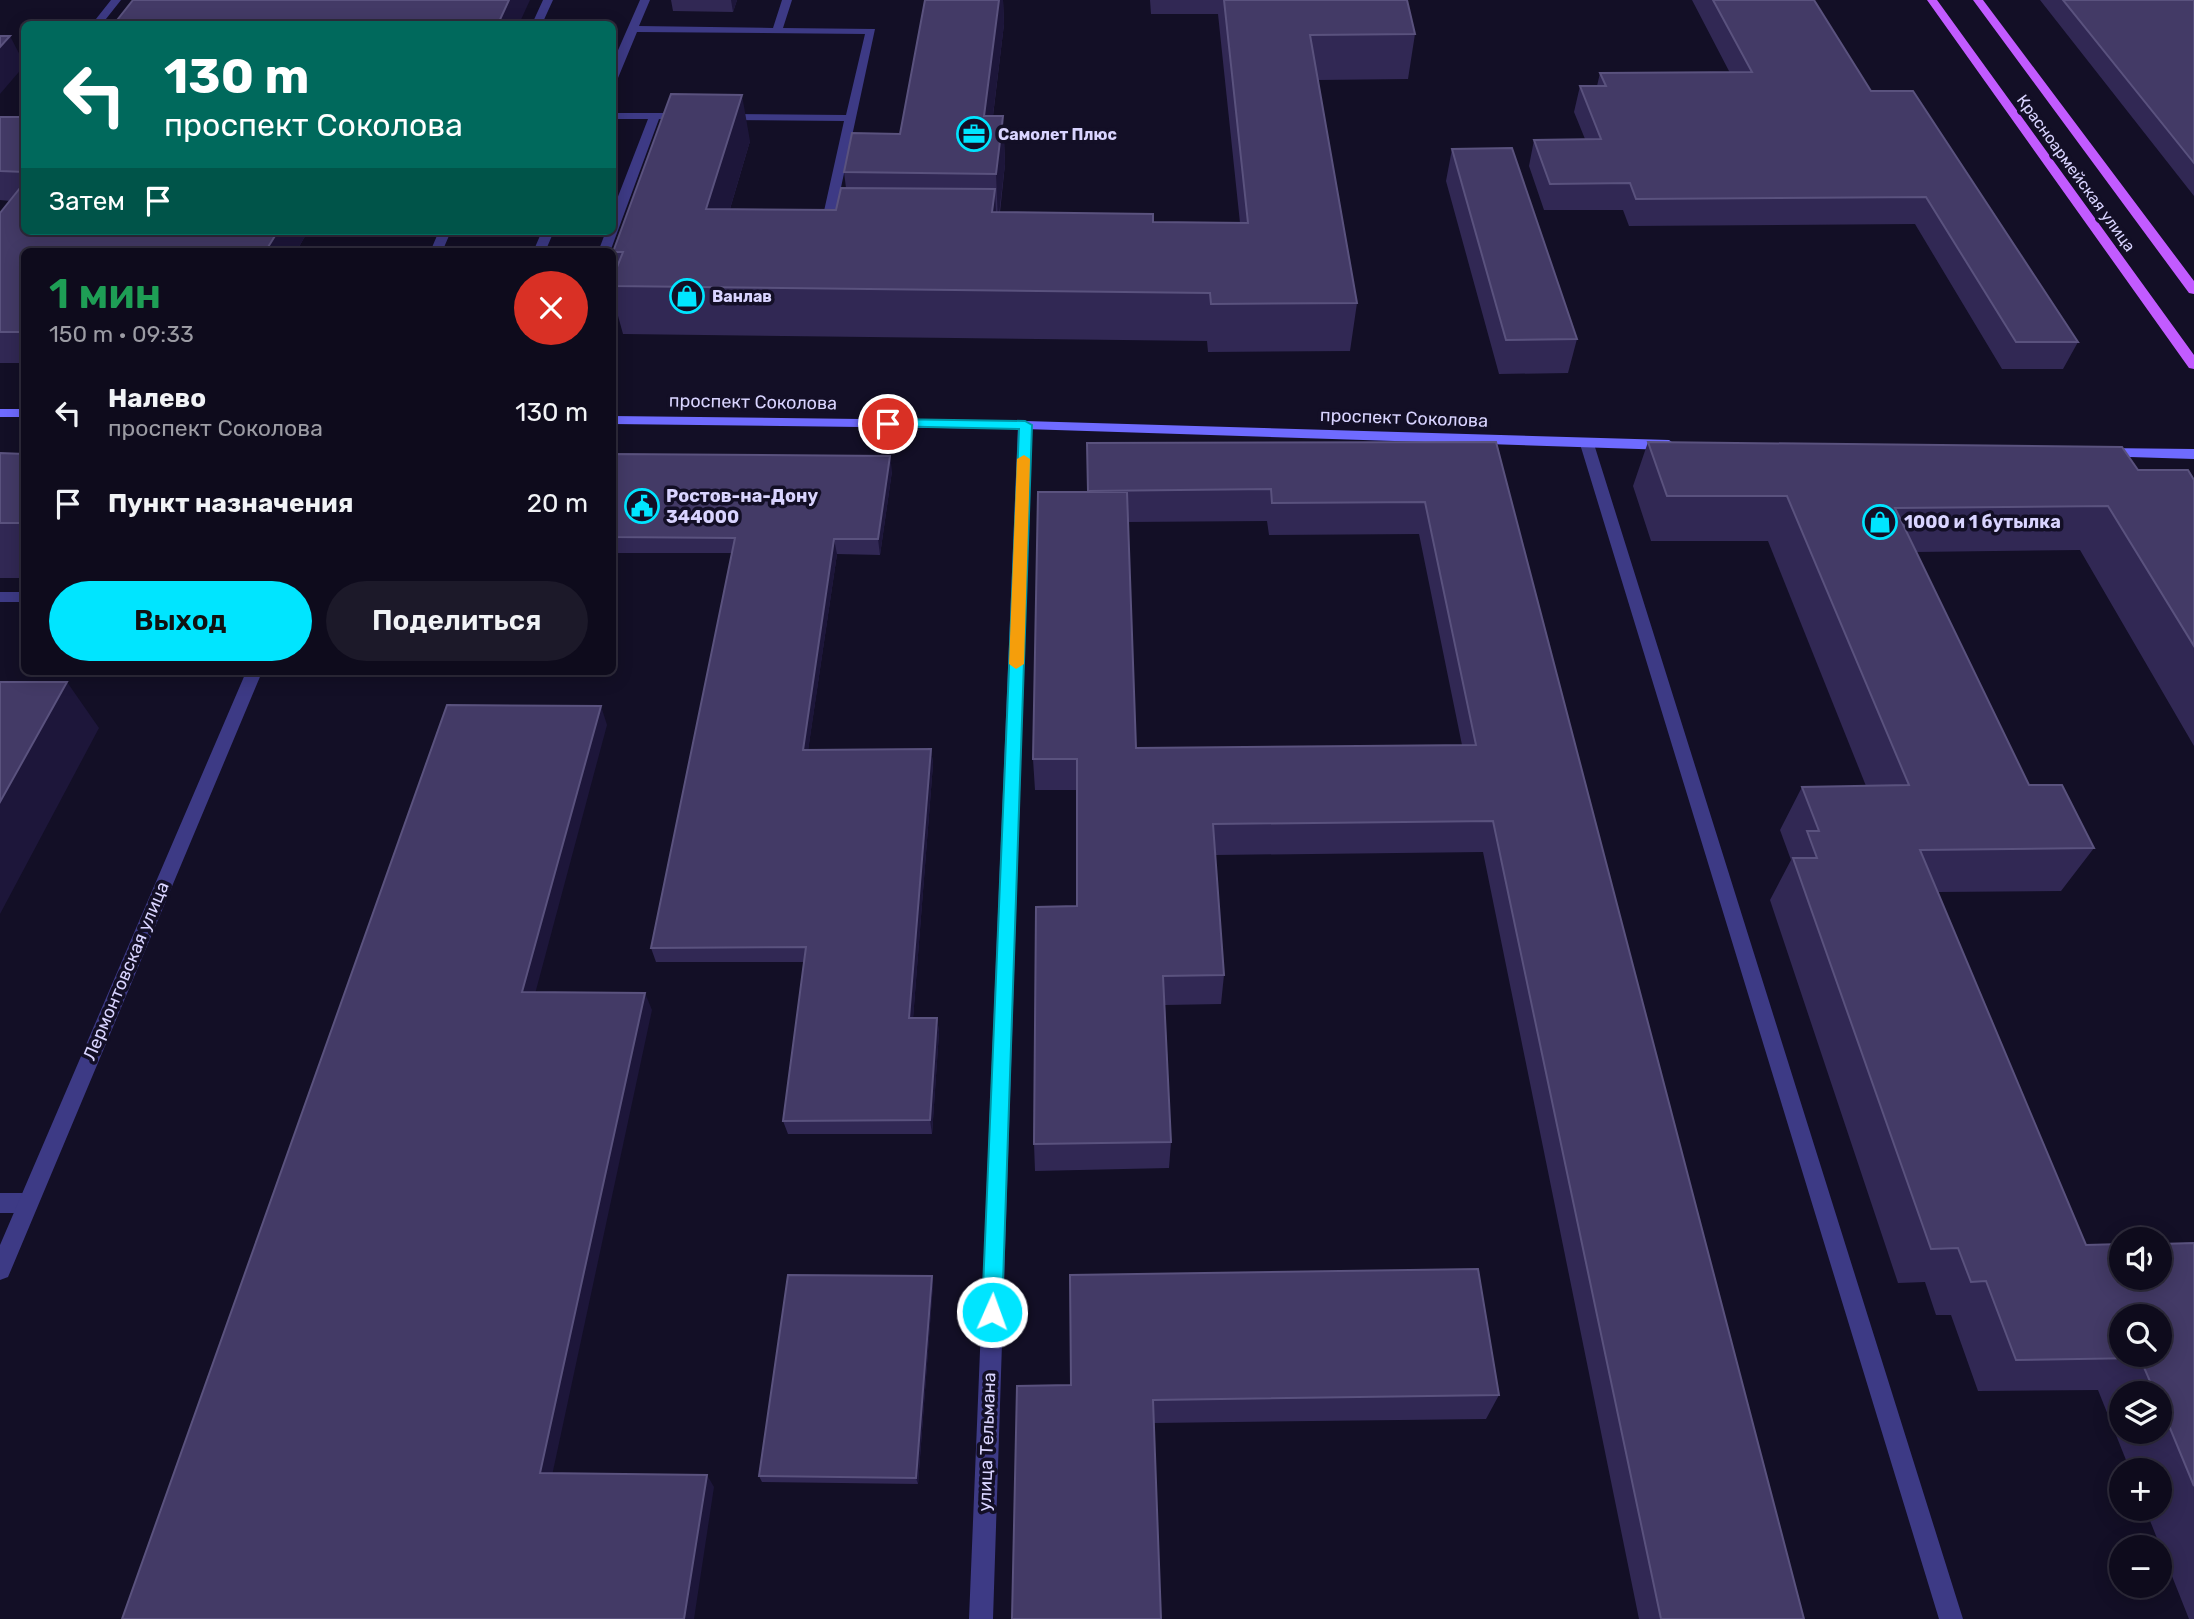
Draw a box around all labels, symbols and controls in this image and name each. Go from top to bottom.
text: 130 m [164,47,309,105]
icon: left [49,49,140,140]
street label: Красноармейская улица [2013,91,2139,255]
text: проспект Соколова [164,106,463,144]
office icon: Самолет Плюс [955,115,993,153]
place label: Самолет Плюс [998,125,1117,144]
icon: arrive [139,182,177,220]
text: Затем [49,186,125,217]
text: 1 мин [49,269,161,319]
button: close [514,271,588,345]
shop icon: Ванлав [668,277,706,315]
place label: Ванлав [712,287,772,306]
text: 150 m · 09:33 [49,320,194,348]
text: Налево [108,383,206,414]
street label: проспект Соколова [669,390,837,414]
icon: left [49,394,87,432]
pin [858,394,918,454]
text: 130 m [515,397,588,428]
street label: проспект Соколова [1320,404,1488,432]
icon: arrive [869,405,907,443]
text: проспект Соколова [108,414,323,442]
icon: arrive [49,485,87,523]
place label: Ростов-на-Дону 344000 [666,485,818,528]
public building icon: Ростов-на-Дону 344000 [623,487,661,525]
text: Пункт назначения [108,488,353,519]
text: 20 m [527,488,588,519]
shop icon: 1000 и 1 бутылка [1861,503,1899,541]
place label: 1000 и 1 бутылка [1904,511,2061,533]
button: Выход [49,581,312,661]
button: Поделиться [326,581,588,661]
street label: Лермонтовская улица [78,878,174,1064]
map controls [2109,1227,2172,1598]
button: sound [2109,1227,2172,1290]
position arrow [955,1275,1029,1349]
button: search [2109,1304,2172,1367]
street label: улица Тельмана [974,1372,1000,1512]
button: layers [2109,1381,2172,1444]
button: + [2109,1458,2172,1521]
button: − [2109,1535,2172,1598]

